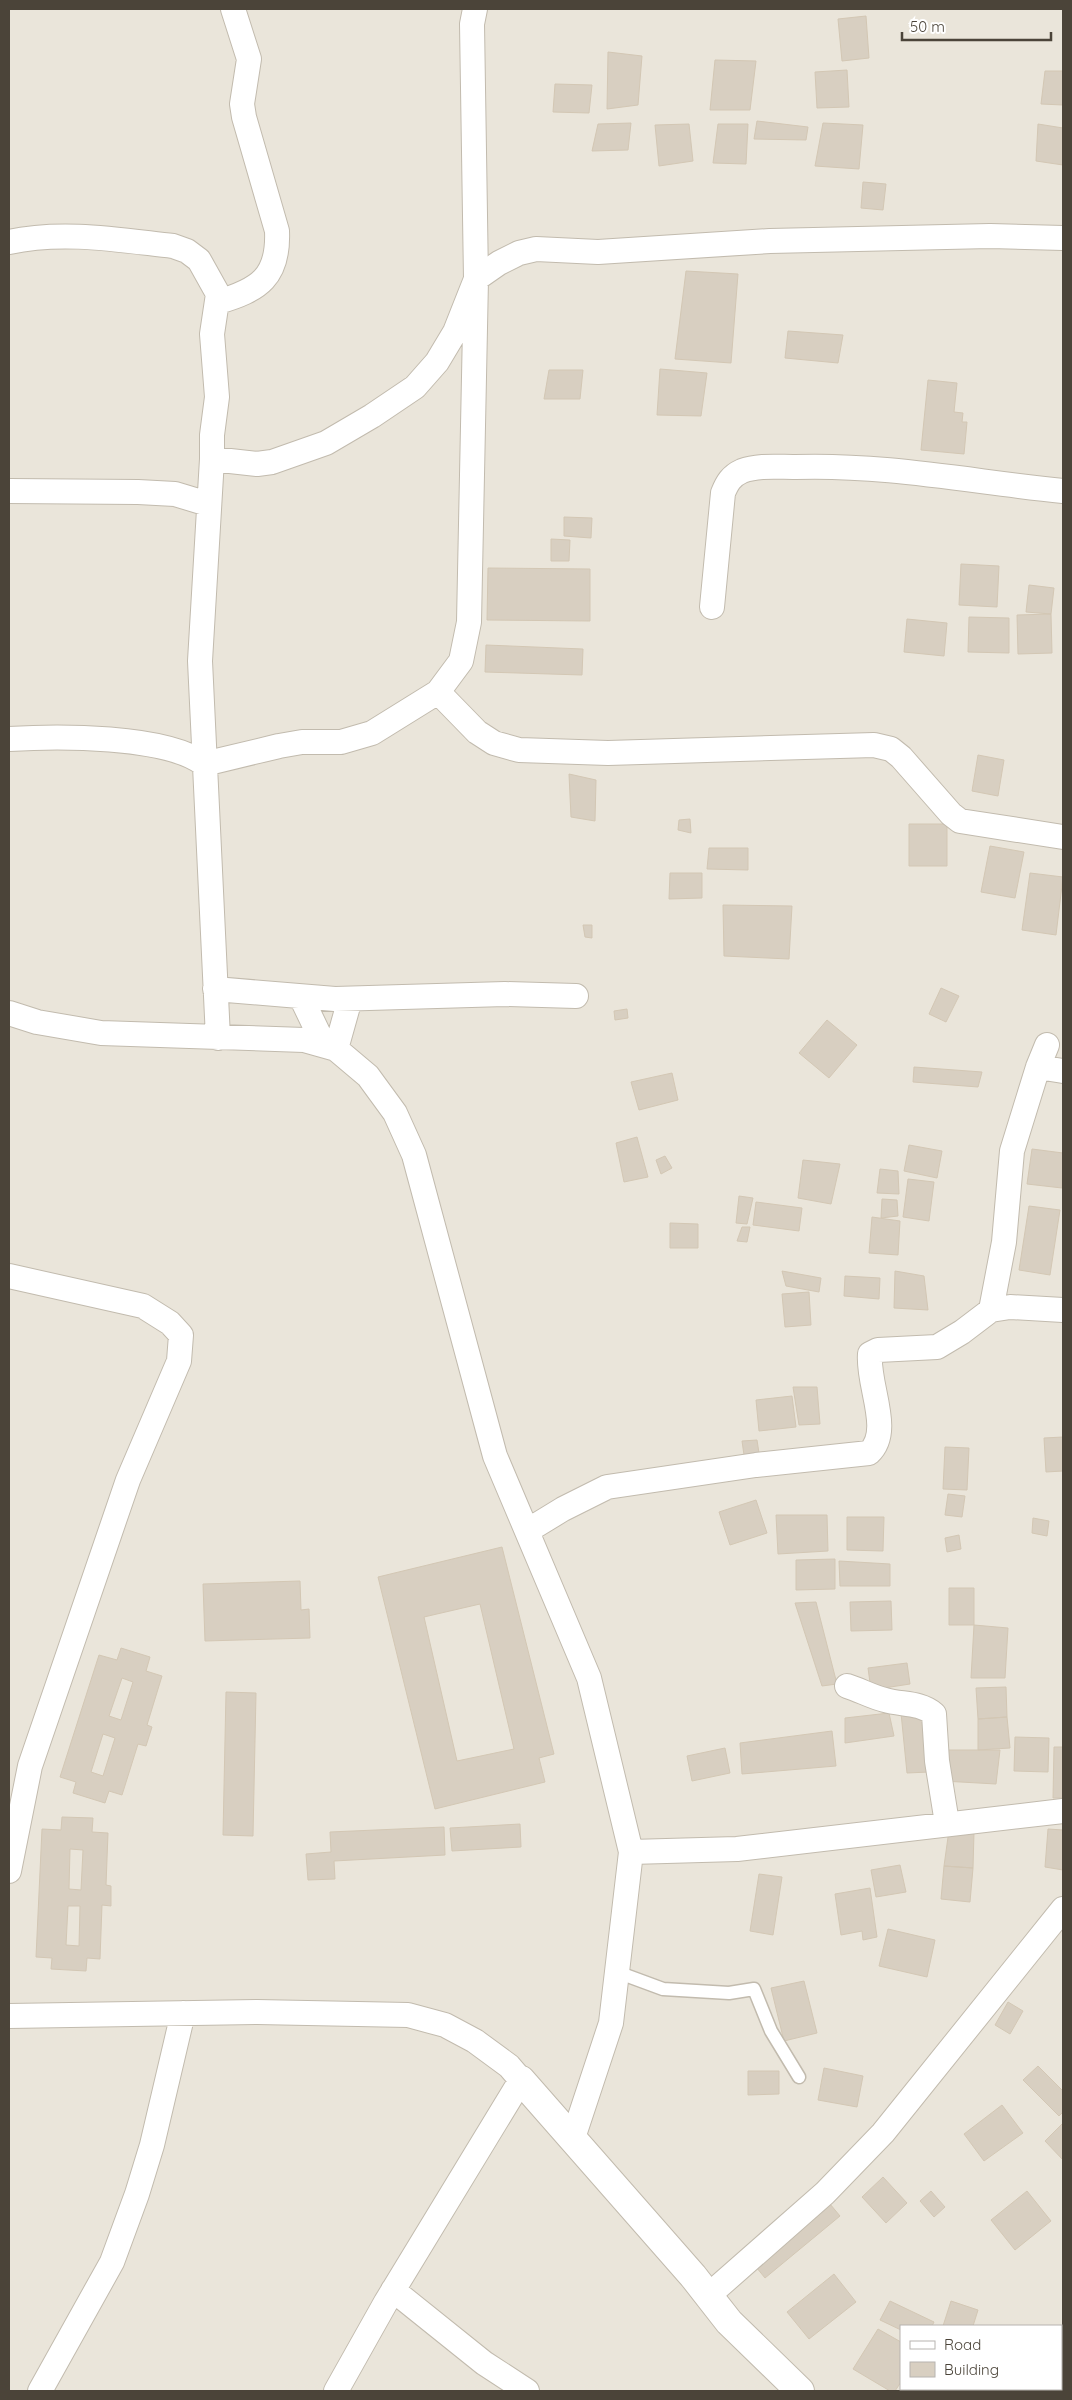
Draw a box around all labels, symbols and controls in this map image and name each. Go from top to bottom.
scale bar [902,10,1051,42]
text: 50 m [910,17,945,36]
legend [900,2325,1062,2390]
text: Road [944,2335,981,2354]
text: Building [944,2360,999,2379]

